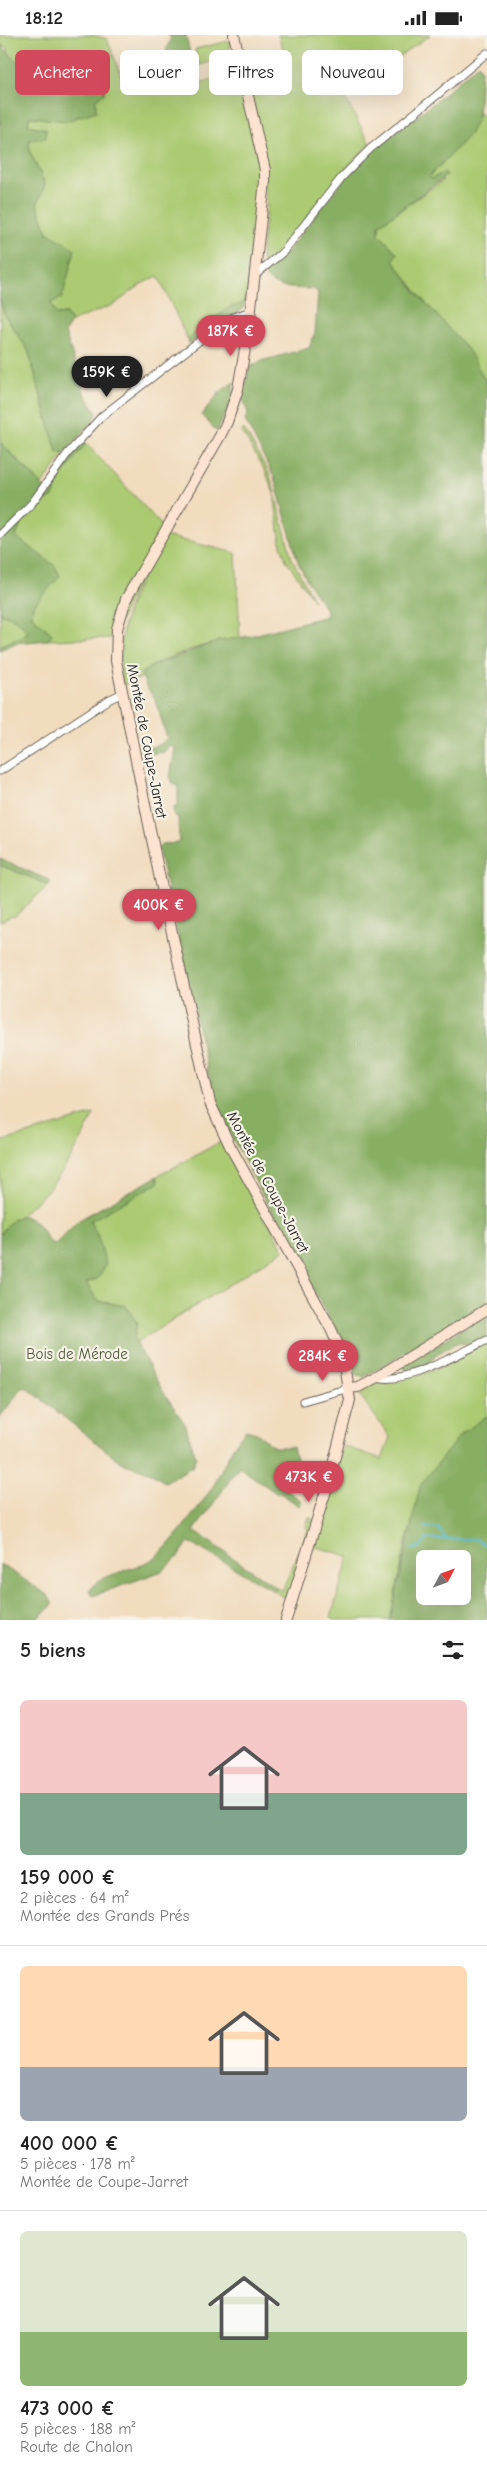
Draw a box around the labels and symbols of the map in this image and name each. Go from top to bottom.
pin: 187K € [190,315,272,357]
pin: 159K € [66,355,148,398]
street label: Montée de Coupe-Jarret [123,662,171,821]
pin: 400K € [118,889,200,931]
street label: Montée de Coupe-Jarret [223,1108,313,1256]
pin: 284K € [282,1339,364,1382]
park label: Bois de Mérode [26,1345,128,1363]
pin: 473K € [268,1461,350,1503]
north arrow [416,1550,471,1605]

